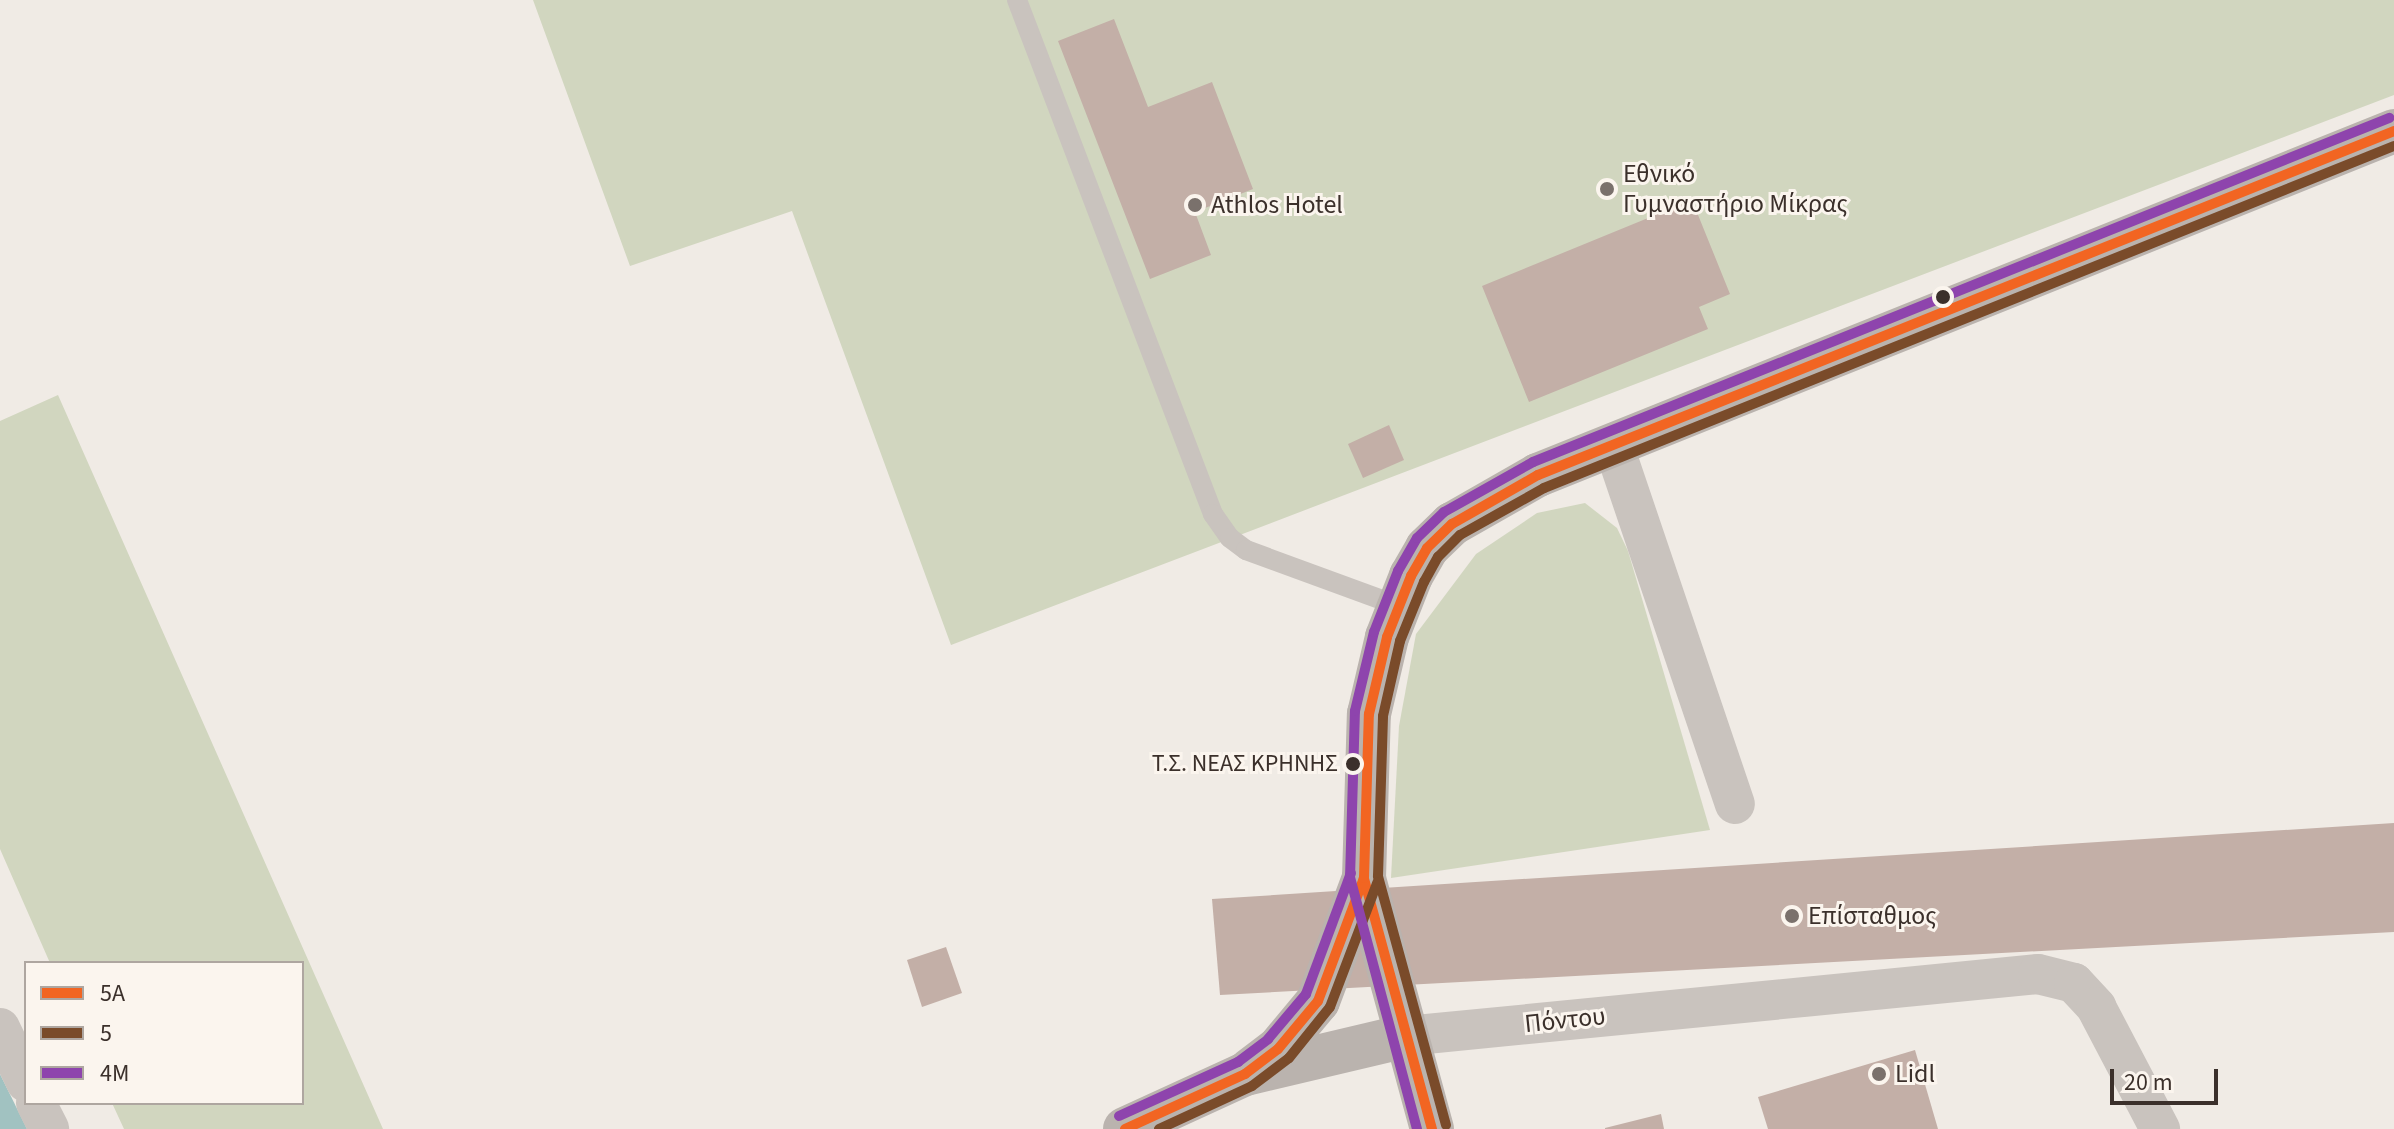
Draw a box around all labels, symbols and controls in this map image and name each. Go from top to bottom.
place label: Εθνικό Γυμναστήριο Μίκρας [1623,158,1848,220]
marker: Εθνικό Γυμναστήριο Μίκρας [1598,180,1616,198]
place label: Athlos Hotel [1211,189,1343,221]
marker: Athlos Hotel [1186,196,1204,214]
unlabelled marker [1935,289,1951,305]
place label: Τ.Σ. ΝΕΑΣ ΚΡΗΝΗΣ [1152,750,1338,778]
marker: Τ.Σ. ΝΕΑΣ ΚΡΗΝΗΣ [1345,756,1361,772]
place label: Επίσταθμος [1808,900,1937,932]
marker: Επίσταθμος [1783,907,1801,925]
legend [24,961,304,1105]
text: 5Α [100,976,125,1011]
street label: Πόντου [1523,1000,1607,1040]
text: 5 [100,1016,112,1051]
scale bar [2114,1053,2222,1103]
text: 4Μ [100,1056,129,1091]
place label: Lidl [1895,1058,1935,1090]
marker: Lidl [1870,1065,1888,1083]
text: 20 m [2124,1065,2173,1100]

